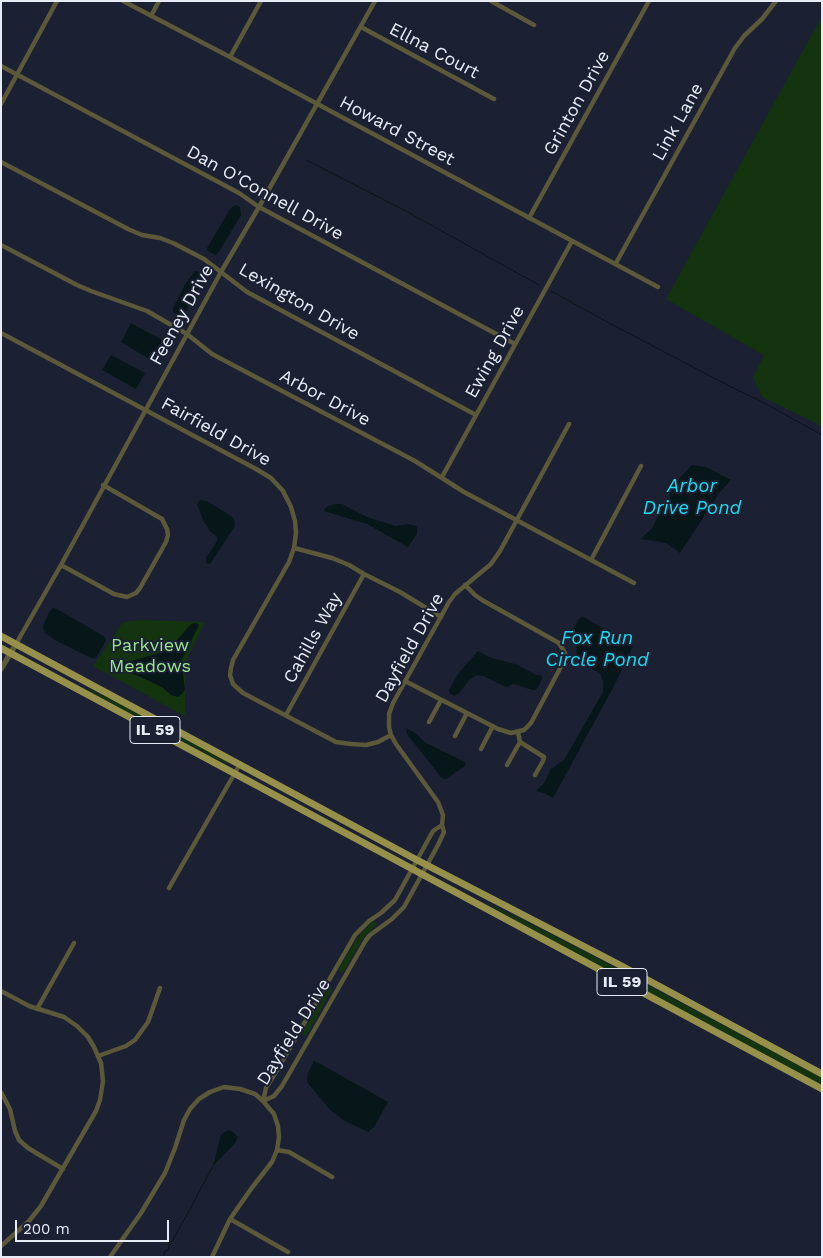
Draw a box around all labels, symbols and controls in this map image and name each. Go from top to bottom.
street label: Ellna Court [385,18,483,84]
street label: Grinton Drive [539,47,615,159]
street label: Link Lane [648,79,708,165]
street label: Howard Street [336,92,458,170]
street label: Dan O'Connell Drive [183,141,347,245]
street label: Lexington Drive [235,259,363,345]
street label: Feeney Drive [145,261,219,369]
street label: Ewing Drive [461,302,529,402]
street label: Arbor Drive [276,365,374,431]
street label: Fairfield Drive [157,393,275,471]
water label: Arbor Drive Pond [643,475,741,519]
street label: Cahills Way [279,589,347,687]
street label: Dayfield Drive [371,589,449,707]
water label: Fox Run Circle Pond [545,627,649,671]
park label: Parkview Meadows [109,635,191,678]
road number: IL 59 [130,716,180,744]
road number: IL 59 [597,969,647,996]
street label: Dayfield Drive [253,975,335,1089]
scale bar [18,1210,171,1242]
text: 200 m [23,1220,70,1238]

